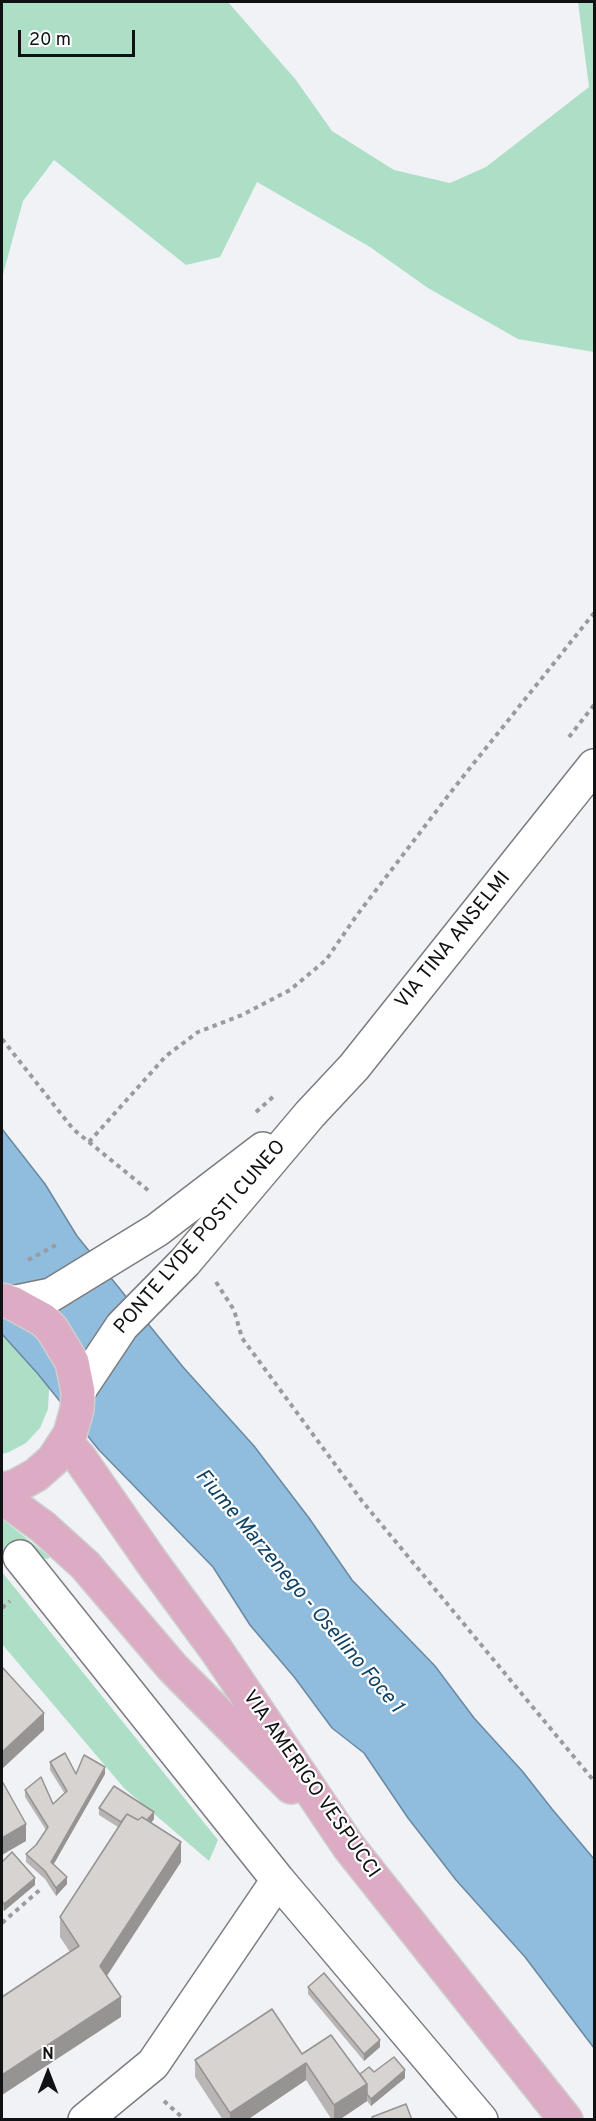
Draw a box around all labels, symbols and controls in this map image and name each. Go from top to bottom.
scale bar [21,18,138,56]
text: 20 m [29,29,71,52]
street label: VIA TINA ANSELMI [391,867,517,1015]
street label: PONTE LYDE POSTI CUNEO [110,1136,292,1340]
water label: Fiume Marzenego - Osellino Foce 1 [189,1465,407,1719]
street label: VIA AMERIGO VESPUCCI [236,1687,384,1883]
north arrow [18,2043,78,2103]
text: N [42,2045,54,2065]

